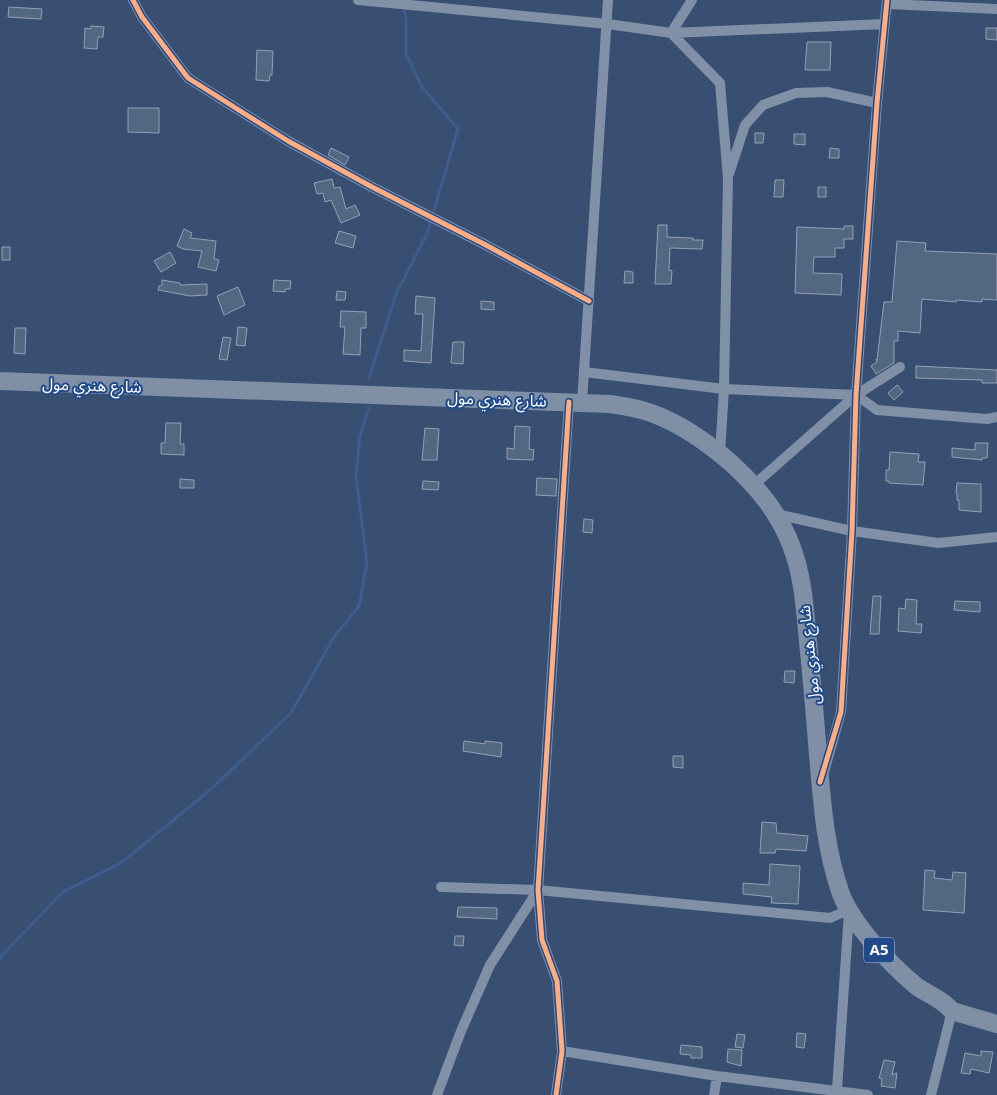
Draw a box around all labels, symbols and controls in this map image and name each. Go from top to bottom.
street label: شارع هنري مول [42,372,142,400]
street label: شارع هنري مول [447,386,547,414]
street label: شارع هنري مول [793,604,827,706]
road number: A5 [864,938,894,962]

